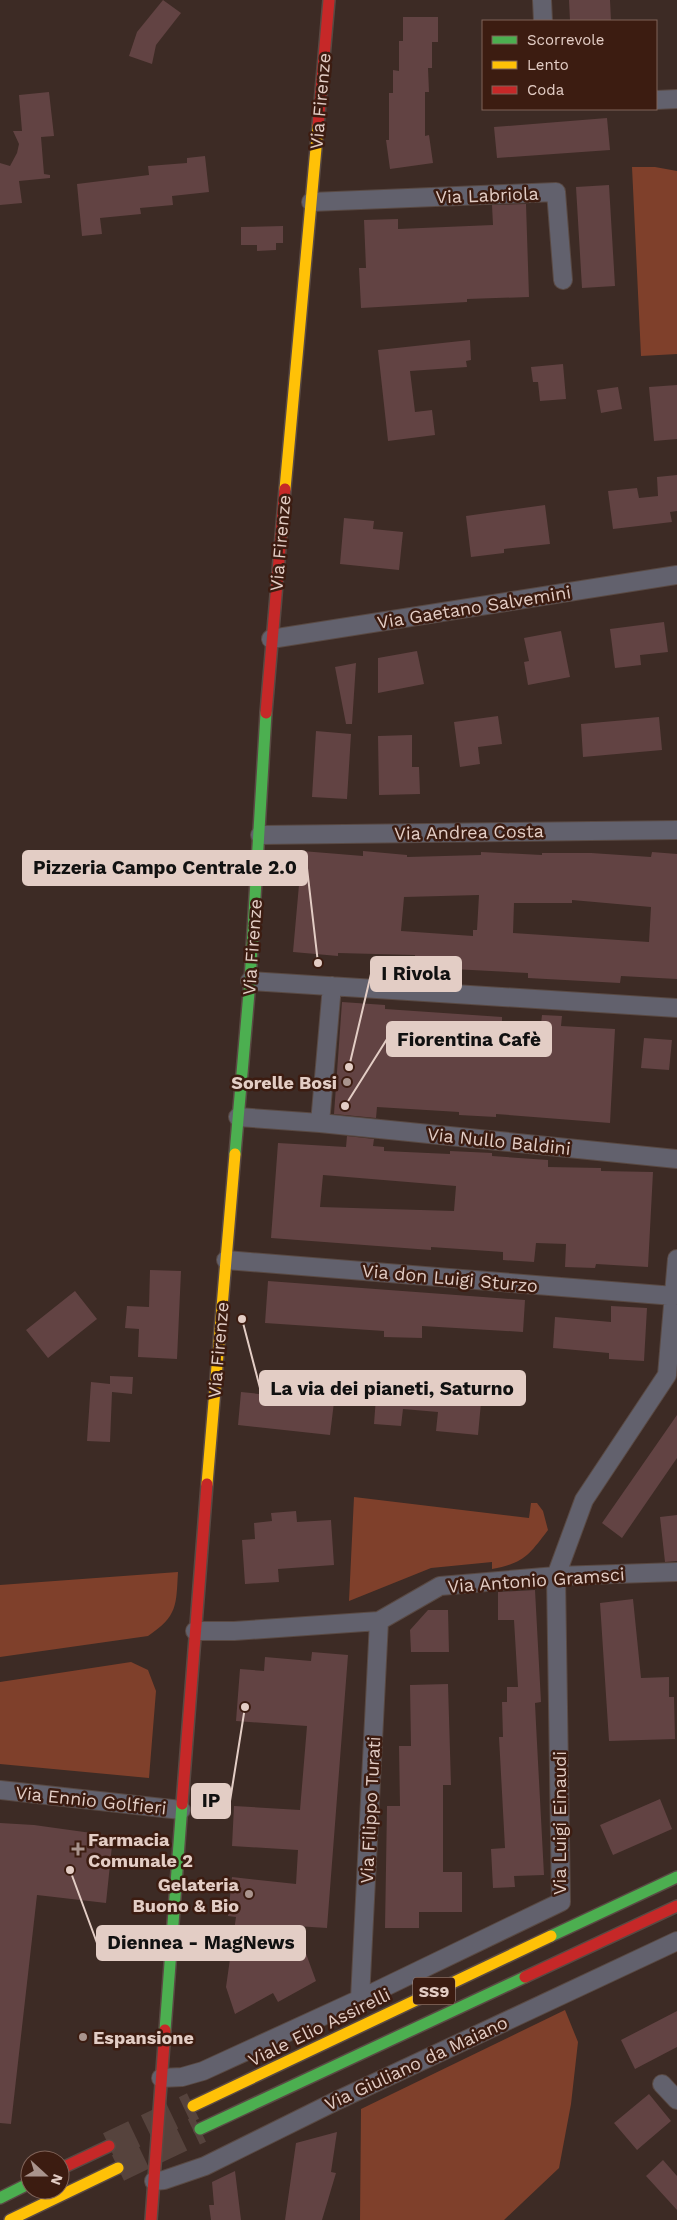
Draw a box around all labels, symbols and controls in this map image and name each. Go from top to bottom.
legend [482,20,657,110]
text: Scorrevole [527,31,605,49]
street label: Via Firenze [305,52,335,150]
text: Lento [527,56,569,74]
text: Coda [527,81,565,99]
street label: Via Labriola [435,183,539,207]
street label: Via Firenze [265,494,295,592]
street label: Via Gaetano Salvemini [376,581,572,633]
street label: Via Andrea Costa [394,820,544,844]
callout: Pizzeria Campo Centrale 2.0 [23,851,307,885]
text: Pizzeria Campo Centrale 2.0 [33,856,297,879]
street label: Via Firenze [238,898,266,996]
callout: I Rivola [371,957,461,991]
text: I Rivola [381,962,451,985]
callout: Fiorentina Cafè [387,1022,551,1056]
text: Fiorentina Cafè [397,1028,541,1051]
place label: Sorelle Bosi [231,1072,337,1093]
marker: Sorelle Bosi [341,1076,353,1088]
street label: Via Nullo Baldini [426,1123,572,1159]
street label: Via don Luigi Sturzo [361,1260,539,1296]
street label: Via Firenze [203,1301,233,1399]
callout: La via dei pianeti, Saturno [260,1371,525,1405]
text: La via dei pianeti, Saturno [270,1377,514,1400]
street label: Via Antonio Gramsci [447,1563,625,1597]
street label: Via Filippo Turati [356,1736,384,1884]
street label: Via Luigi Einaudi [549,1751,570,1895]
street label: Via Ennio Golfieri [15,1782,167,1818]
callout: IP [192,1784,230,1818]
text: IP [202,1789,220,1812]
place label: Farmacia Comunale 2 [88,1829,193,1871]
marker: Farmacia Comunale 2 [72,1843,84,1855]
place label: Gelateria Buono & Bio [133,1874,240,1916]
marker: Gelateria Buono & Bio [243,1888,255,1900]
callout: Diennea - MagNews [97,1926,305,1960]
text: Diennea - MagNews [107,1931,295,1954]
road number: SS9 [413,1978,455,2004]
street label: Viale Elio Assirelli [245,1983,393,2071]
street label: Via Giuliano da Maiano [321,2011,511,2115]
place label: Espansione [93,2027,194,2048]
marker: Espansione [77,2031,89,2043]
north arrow [20,2150,70,2200]
text: N [48,2172,66,2187]

